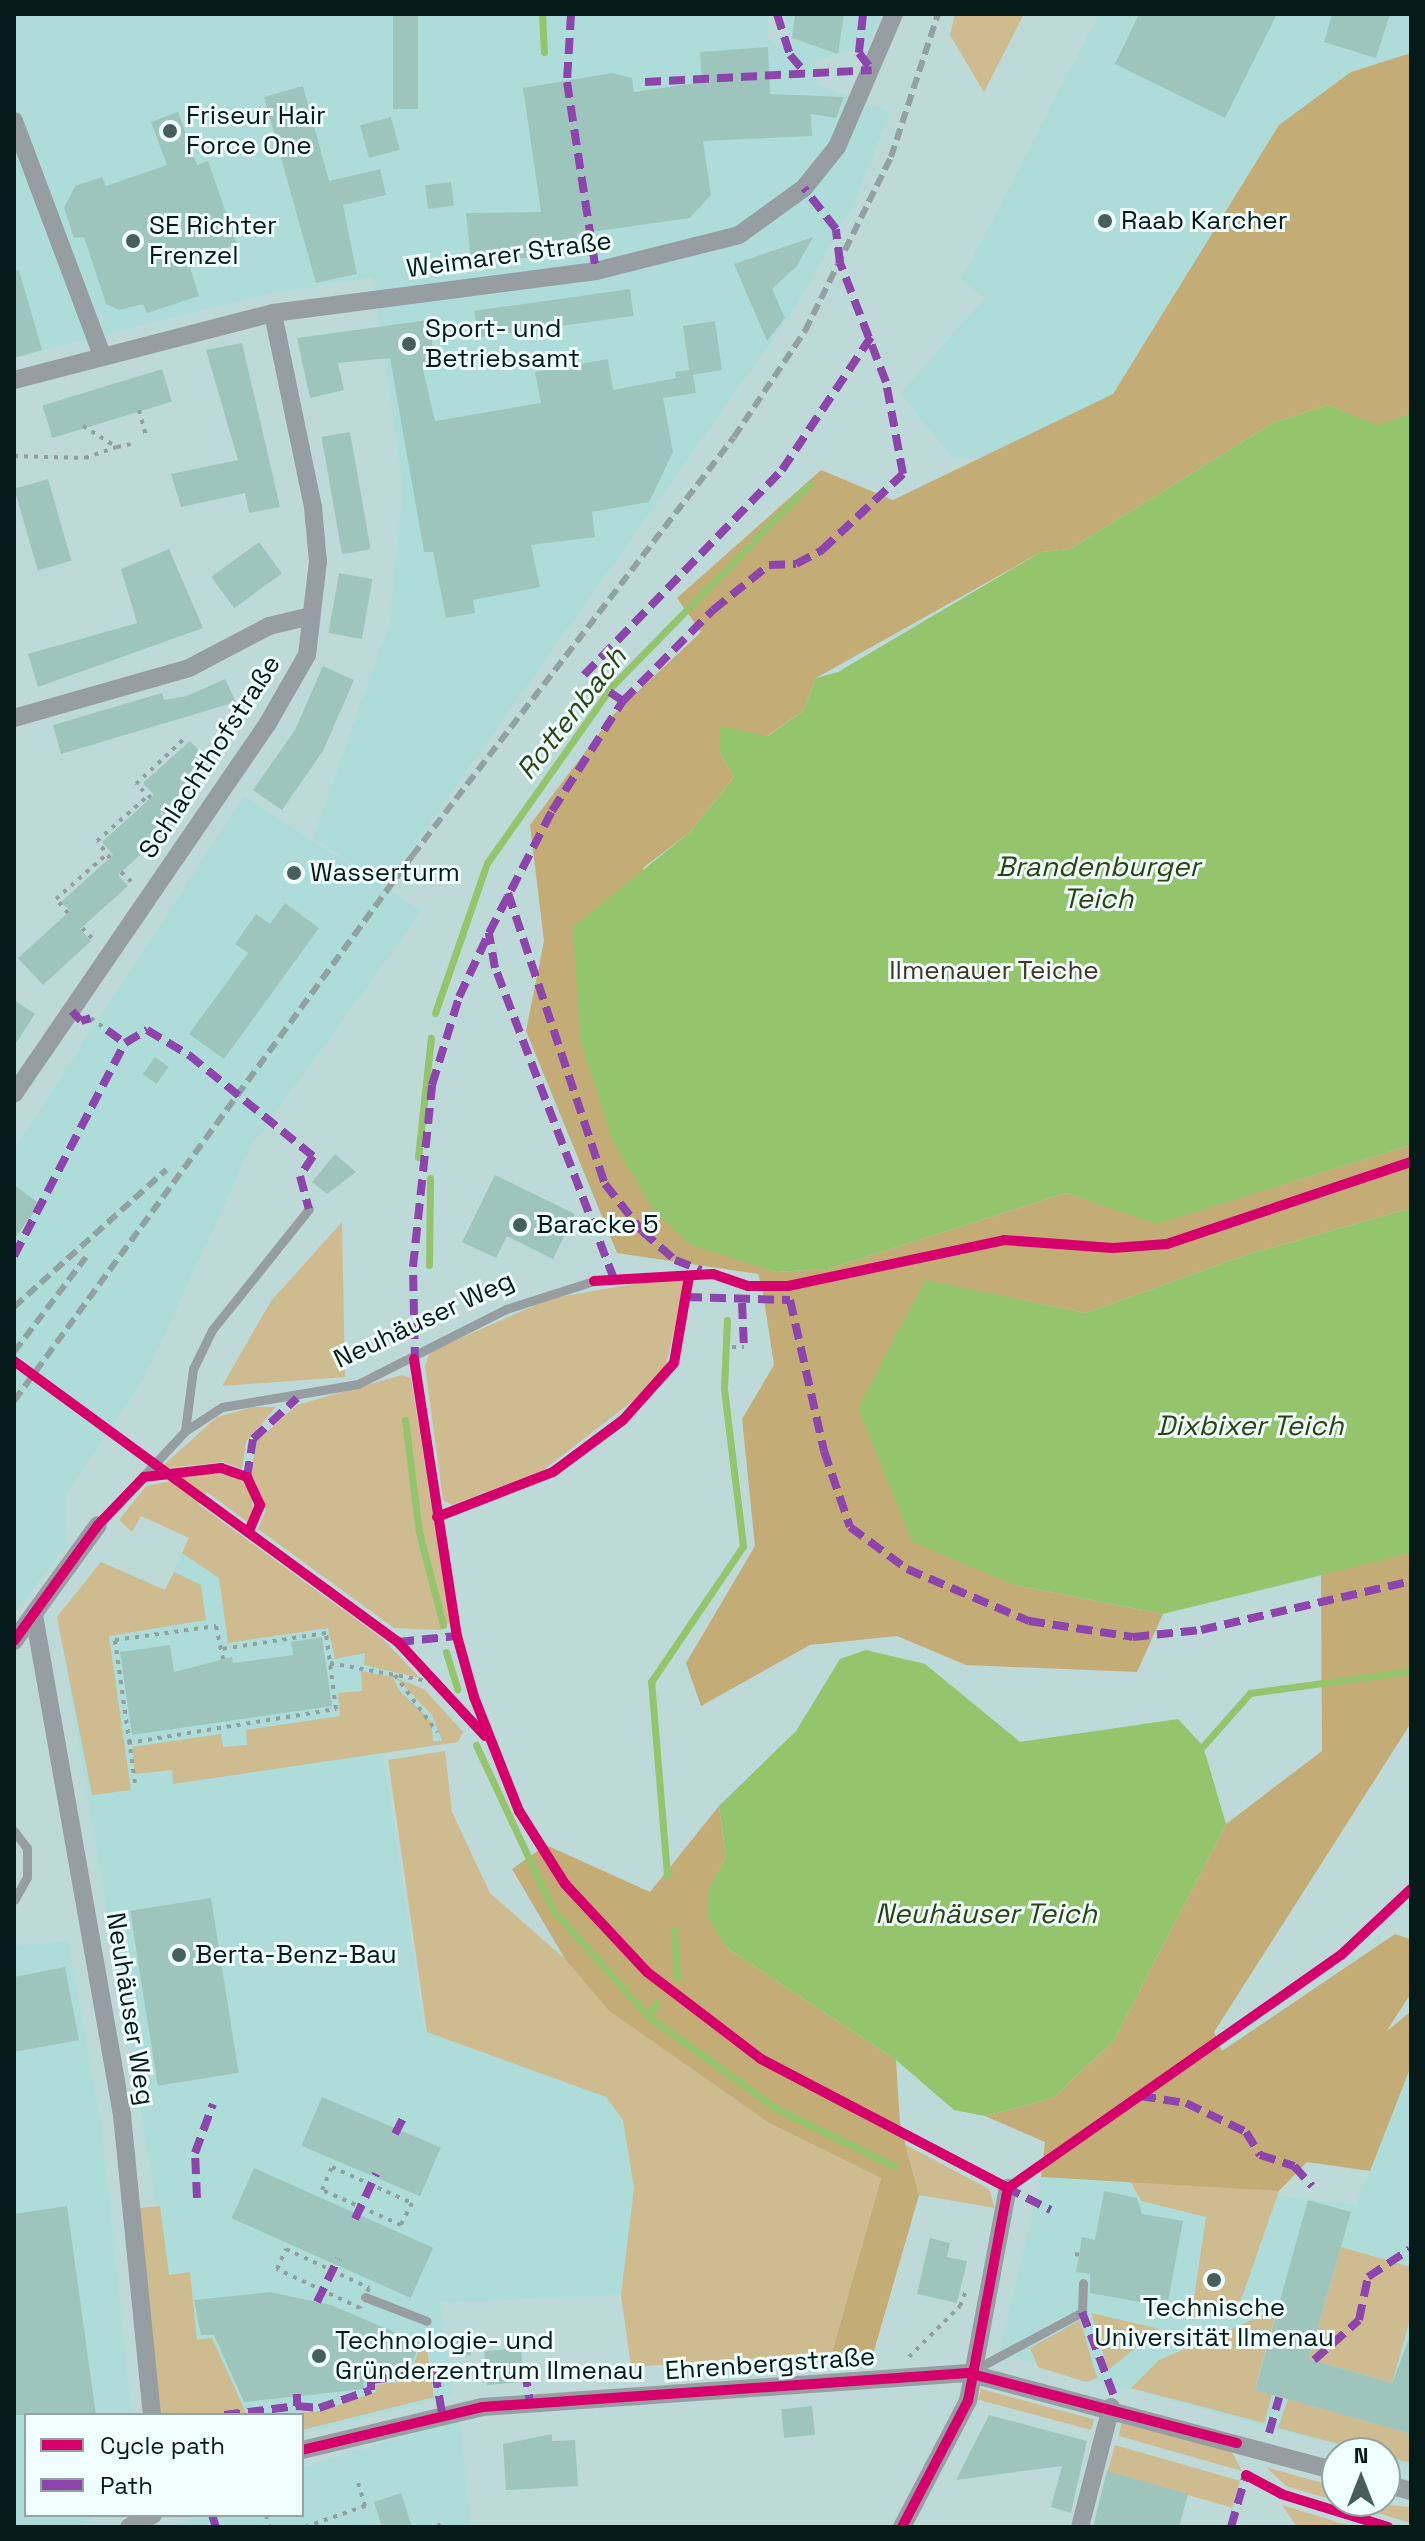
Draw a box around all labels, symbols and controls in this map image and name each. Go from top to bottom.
place label: Friseur Hair Force One [186,100,326,162]
marker: Friseur Hair Force One [161,122,179,140]
place label: Raab Karcher [1121,205,1288,237]
place label: SE Richter Frenzel [149,210,277,272]
marker: Raab Karcher [1096,212,1114,230]
street label: Weimarer Straße [405,225,613,285]
marker: SE Richter Frenzel [124,232,142,250]
place label: Sport- und Betriebsamt [425,313,580,374]
marker: Sport- und Betriebsamt [400,335,418,353]
water label: Rottenbach [509,640,633,786]
street label: Schlachthofstraße [133,650,287,864]
water label: Brandenburger Teich [996,849,1200,915]
place label: Wasserturm [310,857,460,889]
marker: Wasserturm [285,864,303,882]
park label: Ilmenauer Teiche [889,955,1099,987]
place label: Baracke 5 [536,1209,659,1241]
marker: Baracke 5 [511,1216,529,1234]
street label: Neuhäuser Weg [329,1265,519,1375]
water label: Dixbixer Teich [1156,1408,1344,1442]
water label: Neuhäuser Teich [875,1896,1097,1930]
street label: Neuhäuser Weg [99,1910,161,2108]
place label: Berta-Benz-Bau [195,1939,397,1971]
marker: Berta-Benz-Bau [170,1946,188,1964]
marker: Technische Universität Ilmenau [1205,2271,1223,2289]
place label: Technische Universität Ilmenau [1094,2292,1334,2354]
place label: Technologie- und Gründerzentrum Ilmenau [335,2325,643,2386]
street label: Ehrenbergstraße [664,2341,876,2387]
marker: Technologie- und Gründerzentrum Ilmenau [310,2347,328,2365]
legend [24,2413,304,2517]
text: Cycle path [100,2430,225,2461]
north arrow [1321,2437,1401,2517]
text: N [1354,2441,1368,2469]
text: Path [100,2470,153,2501]

